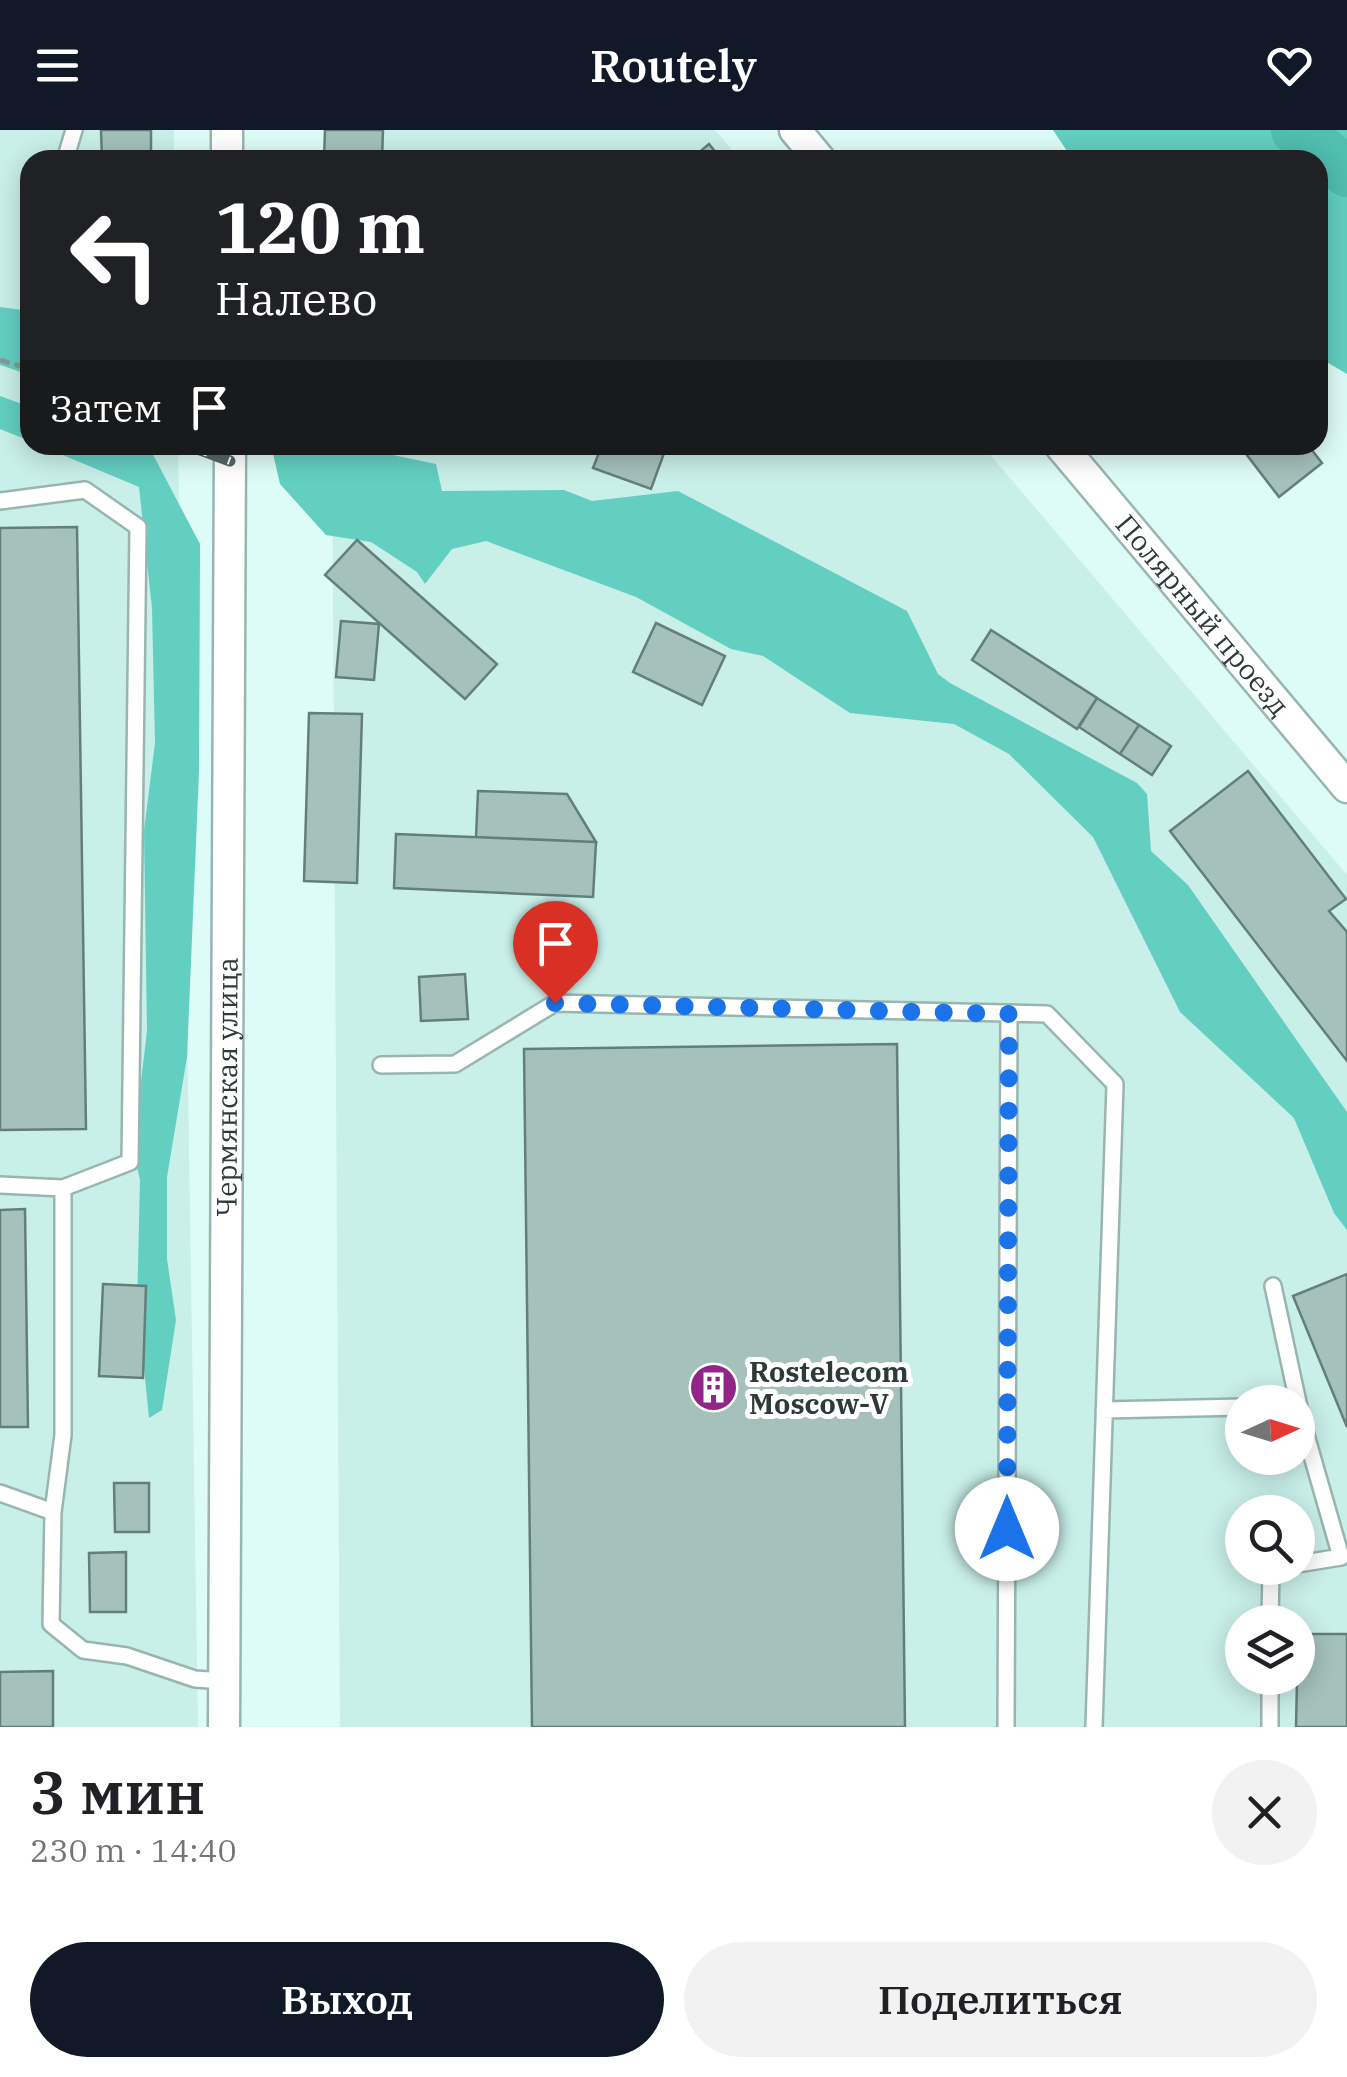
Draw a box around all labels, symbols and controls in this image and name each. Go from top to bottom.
text: Routely [590,36,757,94]
icon: menu [30,38,85,93]
icon: heart [1262,38,1317,93]
text: 120 m [215,181,425,272]
icon: left [50,190,180,320]
text: Налево [215,269,377,327]
icon: arrive [182,380,237,435]
text: Затем [50,383,162,432]
street label: Полярный проезд [1108,506,1298,723]
pin [513,901,598,1004]
icon: arrive [528,916,583,971]
street label: Чермянская улица [207,957,246,1217]
place label: Rostelecom Moscow-V [749,1353,909,1422]
building icon: Rostelecom Moscow-V [688,1362,740,1414]
north arrow [1225,1385,1315,1475]
map controls [1225,1385,1315,1695]
position arrow [955,1477,1059,1581]
button: search [1225,1495,1315,1585]
button: layers [1225,1605,1315,1695]
text: 3 мин [30,1752,206,1831]
button: close [1212,1760,1317,1865]
text: 230 m · 14:40 [30,1829,237,1871]
button: Выход [30,1942,664,2057]
button: Поделиться [684,1942,1317,2057]

